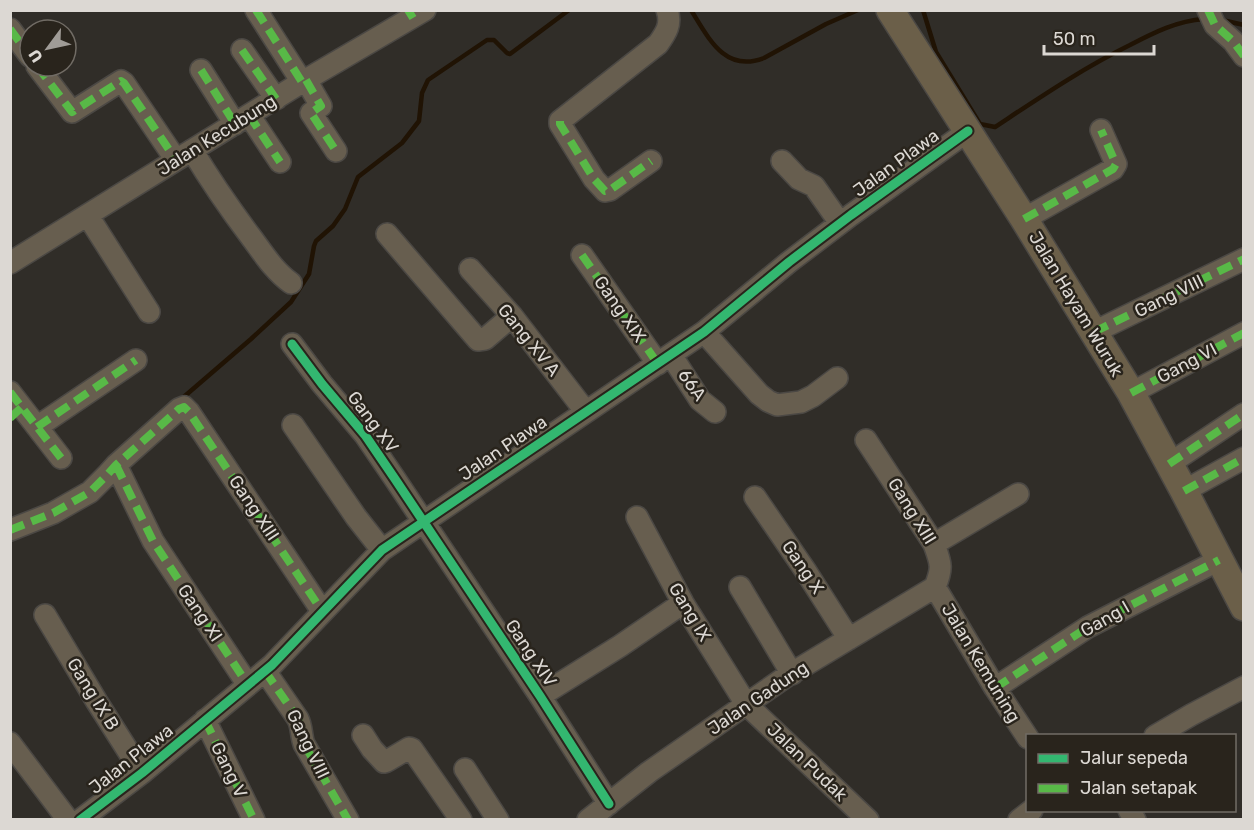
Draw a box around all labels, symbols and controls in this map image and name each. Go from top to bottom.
north arrow [18,18,78,78]
scale bar [1044,18,1154,56]
text: 50 m [1053,28,1096,50]
text: U [25,46,47,66]
street label: Jalan Kecubung [154,90,280,180]
street label: Jalan Plawa [849,124,943,202]
street label: Jalan Hayam Wuruk [1024,228,1128,381]
street label: Gang VIII [1131,270,1207,322]
street label: Gang XIX [589,272,651,346]
street label: Gang XV A [493,299,565,381]
street label: Gang VI [1153,338,1221,388]
street label: 66A [673,365,711,405]
street label: Gang XV [343,387,403,457]
street label: Jalan Plawa [455,411,551,485]
street label: Gang XIII [224,471,284,545]
street label: Gang XIII [883,474,941,548]
street label: Gang X [777,536,829,598]
street label: Gang IX [664,579,716,645]
street label: Gang XI [173,580,227,646]
street label: Gang I [1076,596,1134,642]
street label: Jalan Kemuning [937,599,1025,727]
street label: Gang XIV [501,615,562,691]
street label: Gang IX B [62,654,124,734]
street label: Jalan Gadung [704,656,812,740]
street label: Gang VIII [282,706,334,782]
street label: Jalan Pudak [762,718,852,806]
street label: Jalan Plawa [85,719,177,799]
legend [1026,734,1236,812]
street label: Gang V [206,738,252,802]
text: Jalur sepeda [1080,747,1188,769]
text: Jalan setapak [1080,777,1198,799]

